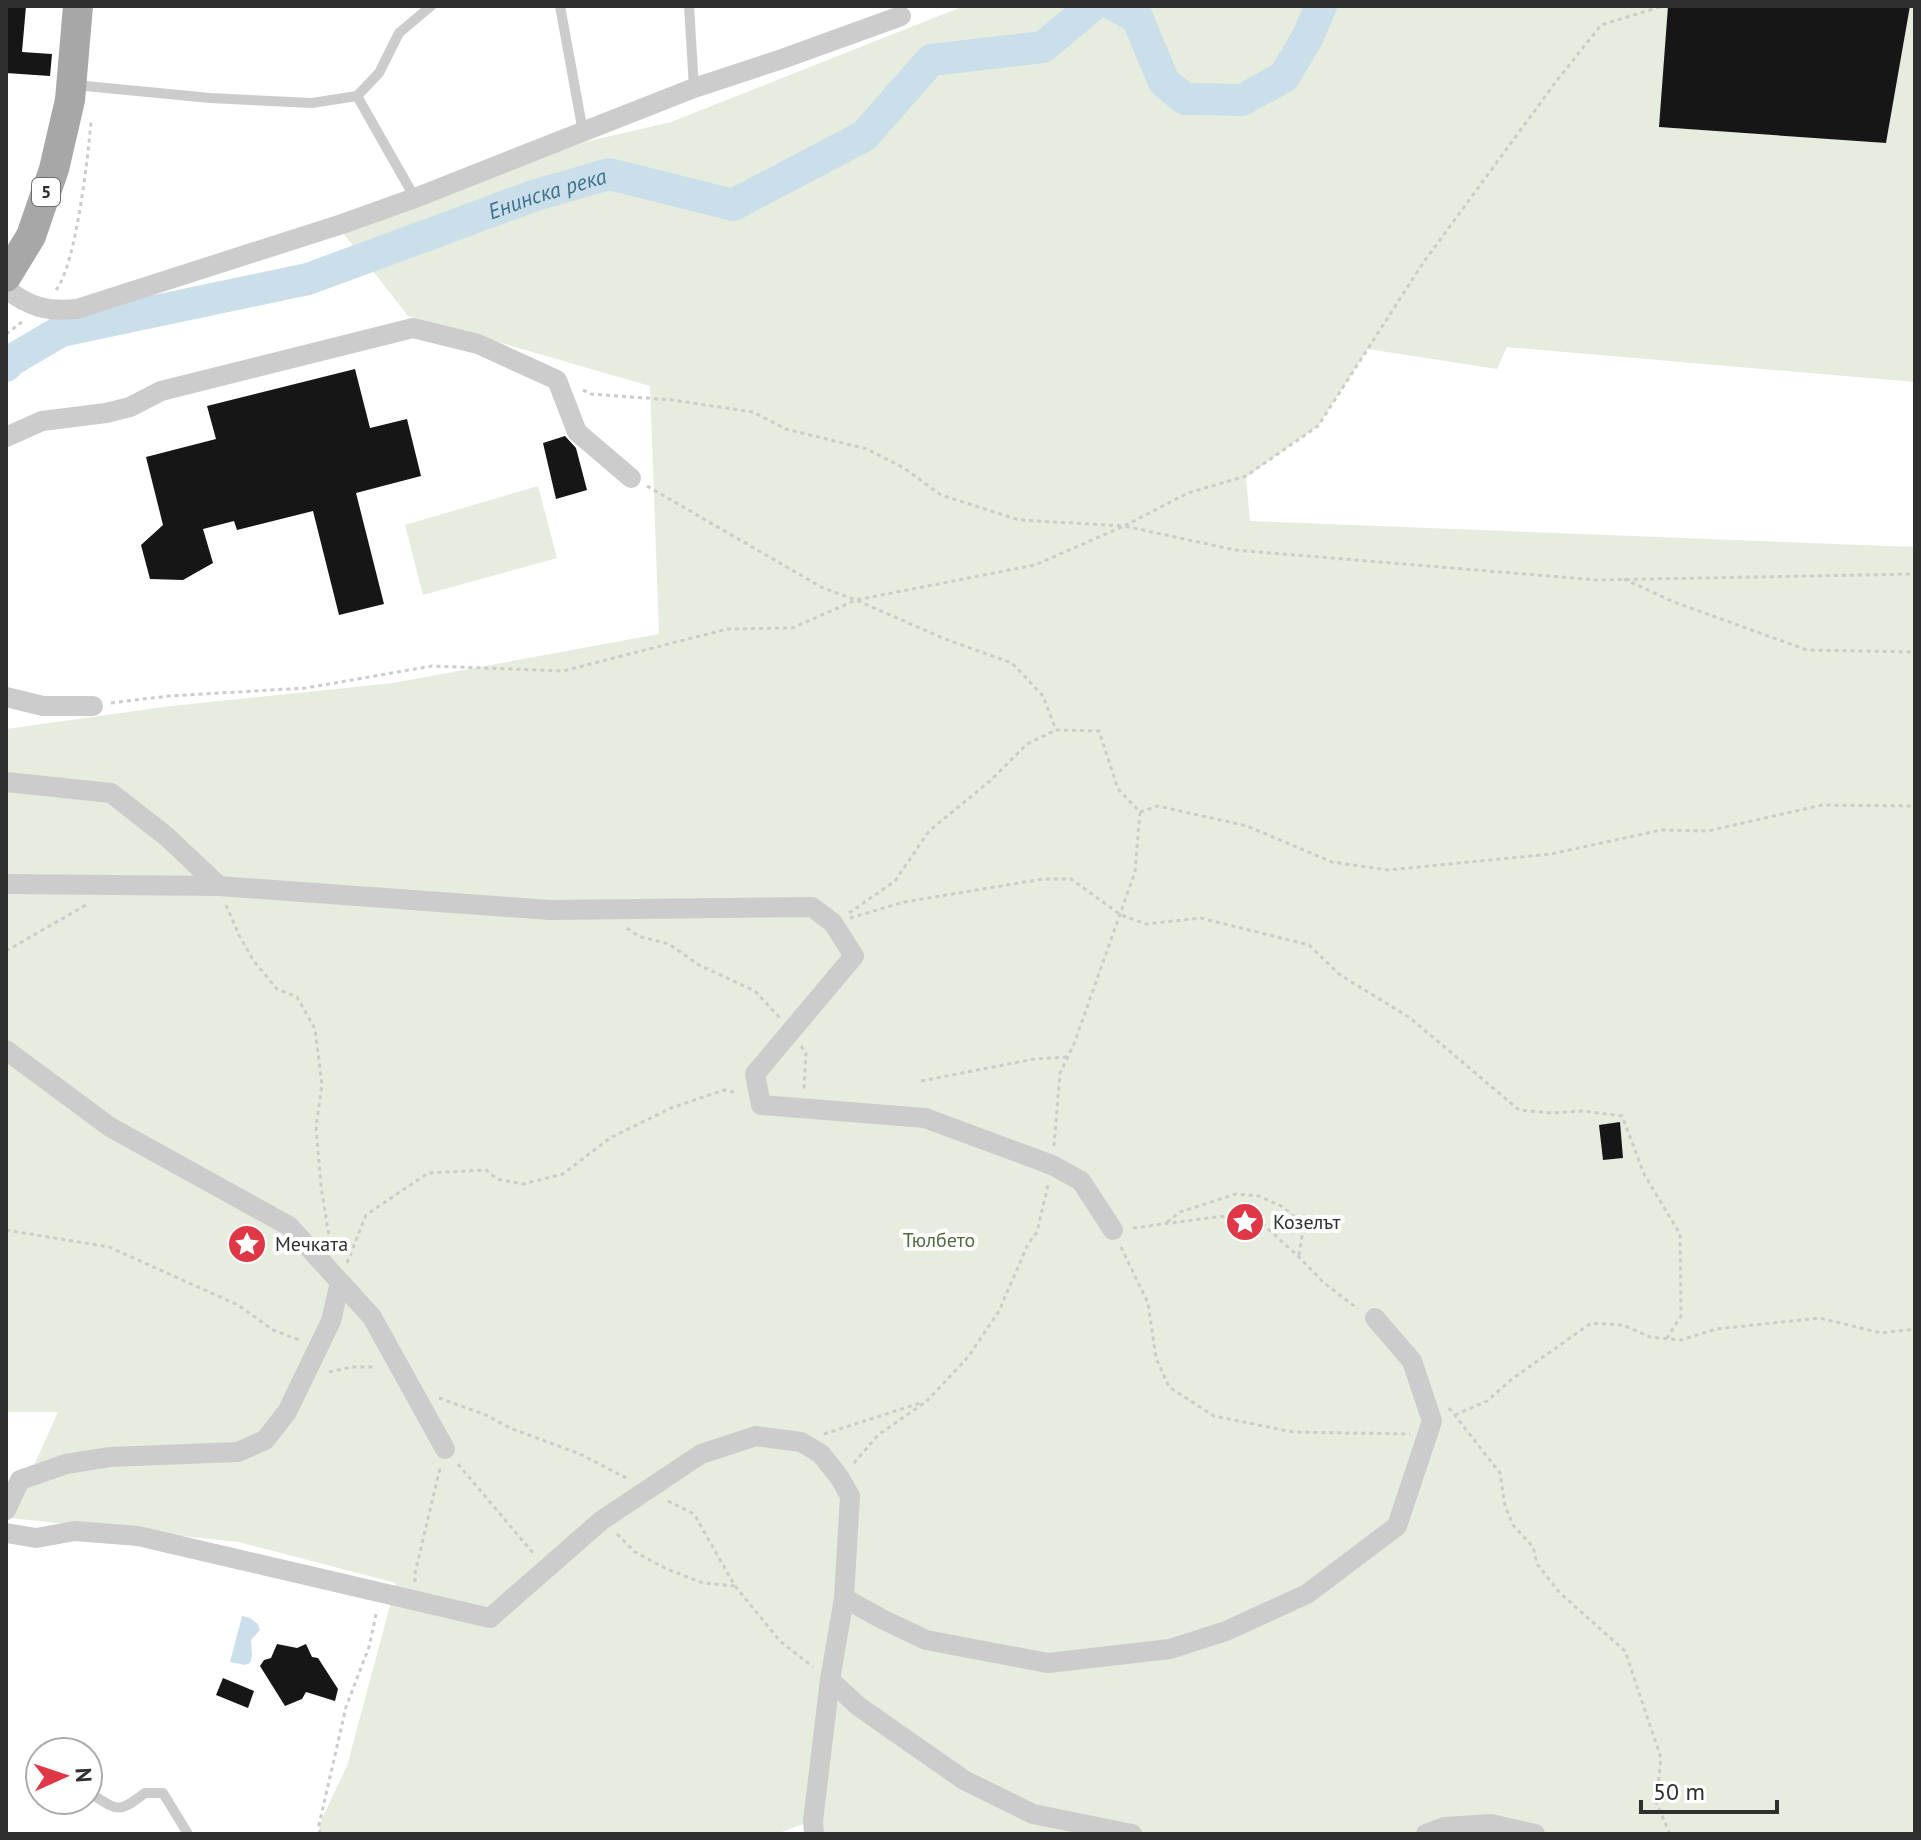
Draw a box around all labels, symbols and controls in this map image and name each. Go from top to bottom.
water label: Енинска река [484,161,610,225]
road number: 5 [32,178,60,206]
place icon: Козелът [1224,1201,1266,1243]
place label: Козелът [1273,1209,1340,1235]
place icon: Мечката [226,1223,268,1265]
park label: Тюлбето [903,1227,975,1253]
place label: Мечката [275,1231,348,1257]
north arrow [24,1736,104,1816]
scale bar [1641,1764,1777,1814]
text: N [70,1767,98,1783]
text: 50 m [1653,1776,1705,1807]

